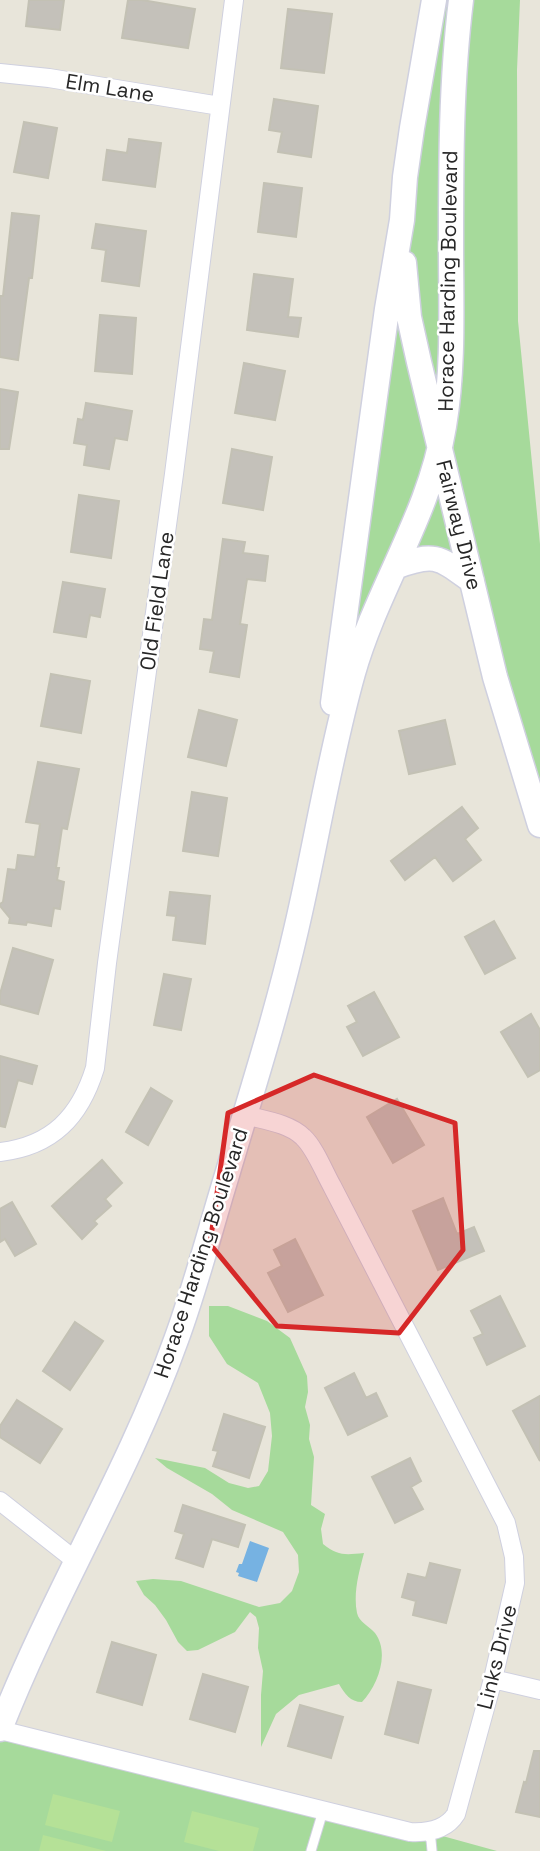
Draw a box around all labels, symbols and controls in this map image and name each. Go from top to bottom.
street label: Elm Lane [64,67,156,108]
street label: Horace Harding Boulevard [432,150,463,412]
street label: Fairway Drive [430,457,489,593]
street label: Old Field Lane [133,530,180,672]
street label: Horace Harding Boulevard [147,1124,254,1381]
street label: Links Drive [470,1602,523,1712]

